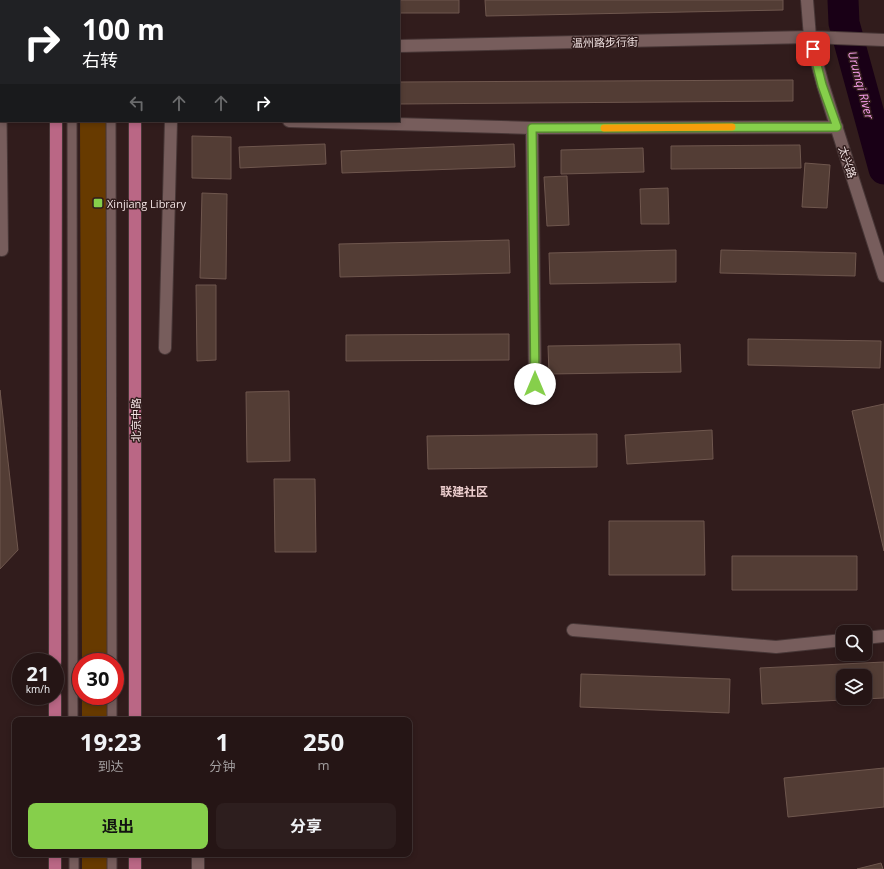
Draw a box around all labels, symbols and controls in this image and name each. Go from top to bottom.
text: 100 m [82,10,165,48]
icon: right [16,16,68,68]
pin [796,32,830,66]
street label: 温州路步行街 [572,34,638,50]
icon: arrive [802,38,824,60]
text: 右转 [82,48,118,72]
water label: Urumqi River [844,49,879,122]
icon: left [126,92,148,114]
icon: ahead [168,92,190,114]
icon: ahead [210,92,232,114]
icon: right [252,92,274,114]
street label: 太兴路 [836,144,860,180]
place label: Xinjiang Library [107,196,186,211]
marker: Xinjiang Library [92,197,104,209]
position arrow [514,363,556,405]
street label: 北京中路 [128,398,143,442]
district label: 联建社区 [440,483,488,500]
map controls [836,625,872,705]
button: search [836,625,872,661]
speed limit sign: 30 [72,653,124,705]
text: 21 [27,660,49,687]
button: layers [836,669,872,705]
text: km/h [26,682,50,696]
text: 19:23 [80,725,142,758]
text: 1 [215,725,229,758]
text: 250 [303,725,344,758]
text: m [318,756,330,774]
text: 到达 [98,757,124,775]
text: 分钟 [209,757,235,775]
button: 退出 [28,803,208,849]
button: 分享 [216,803,396,849]

